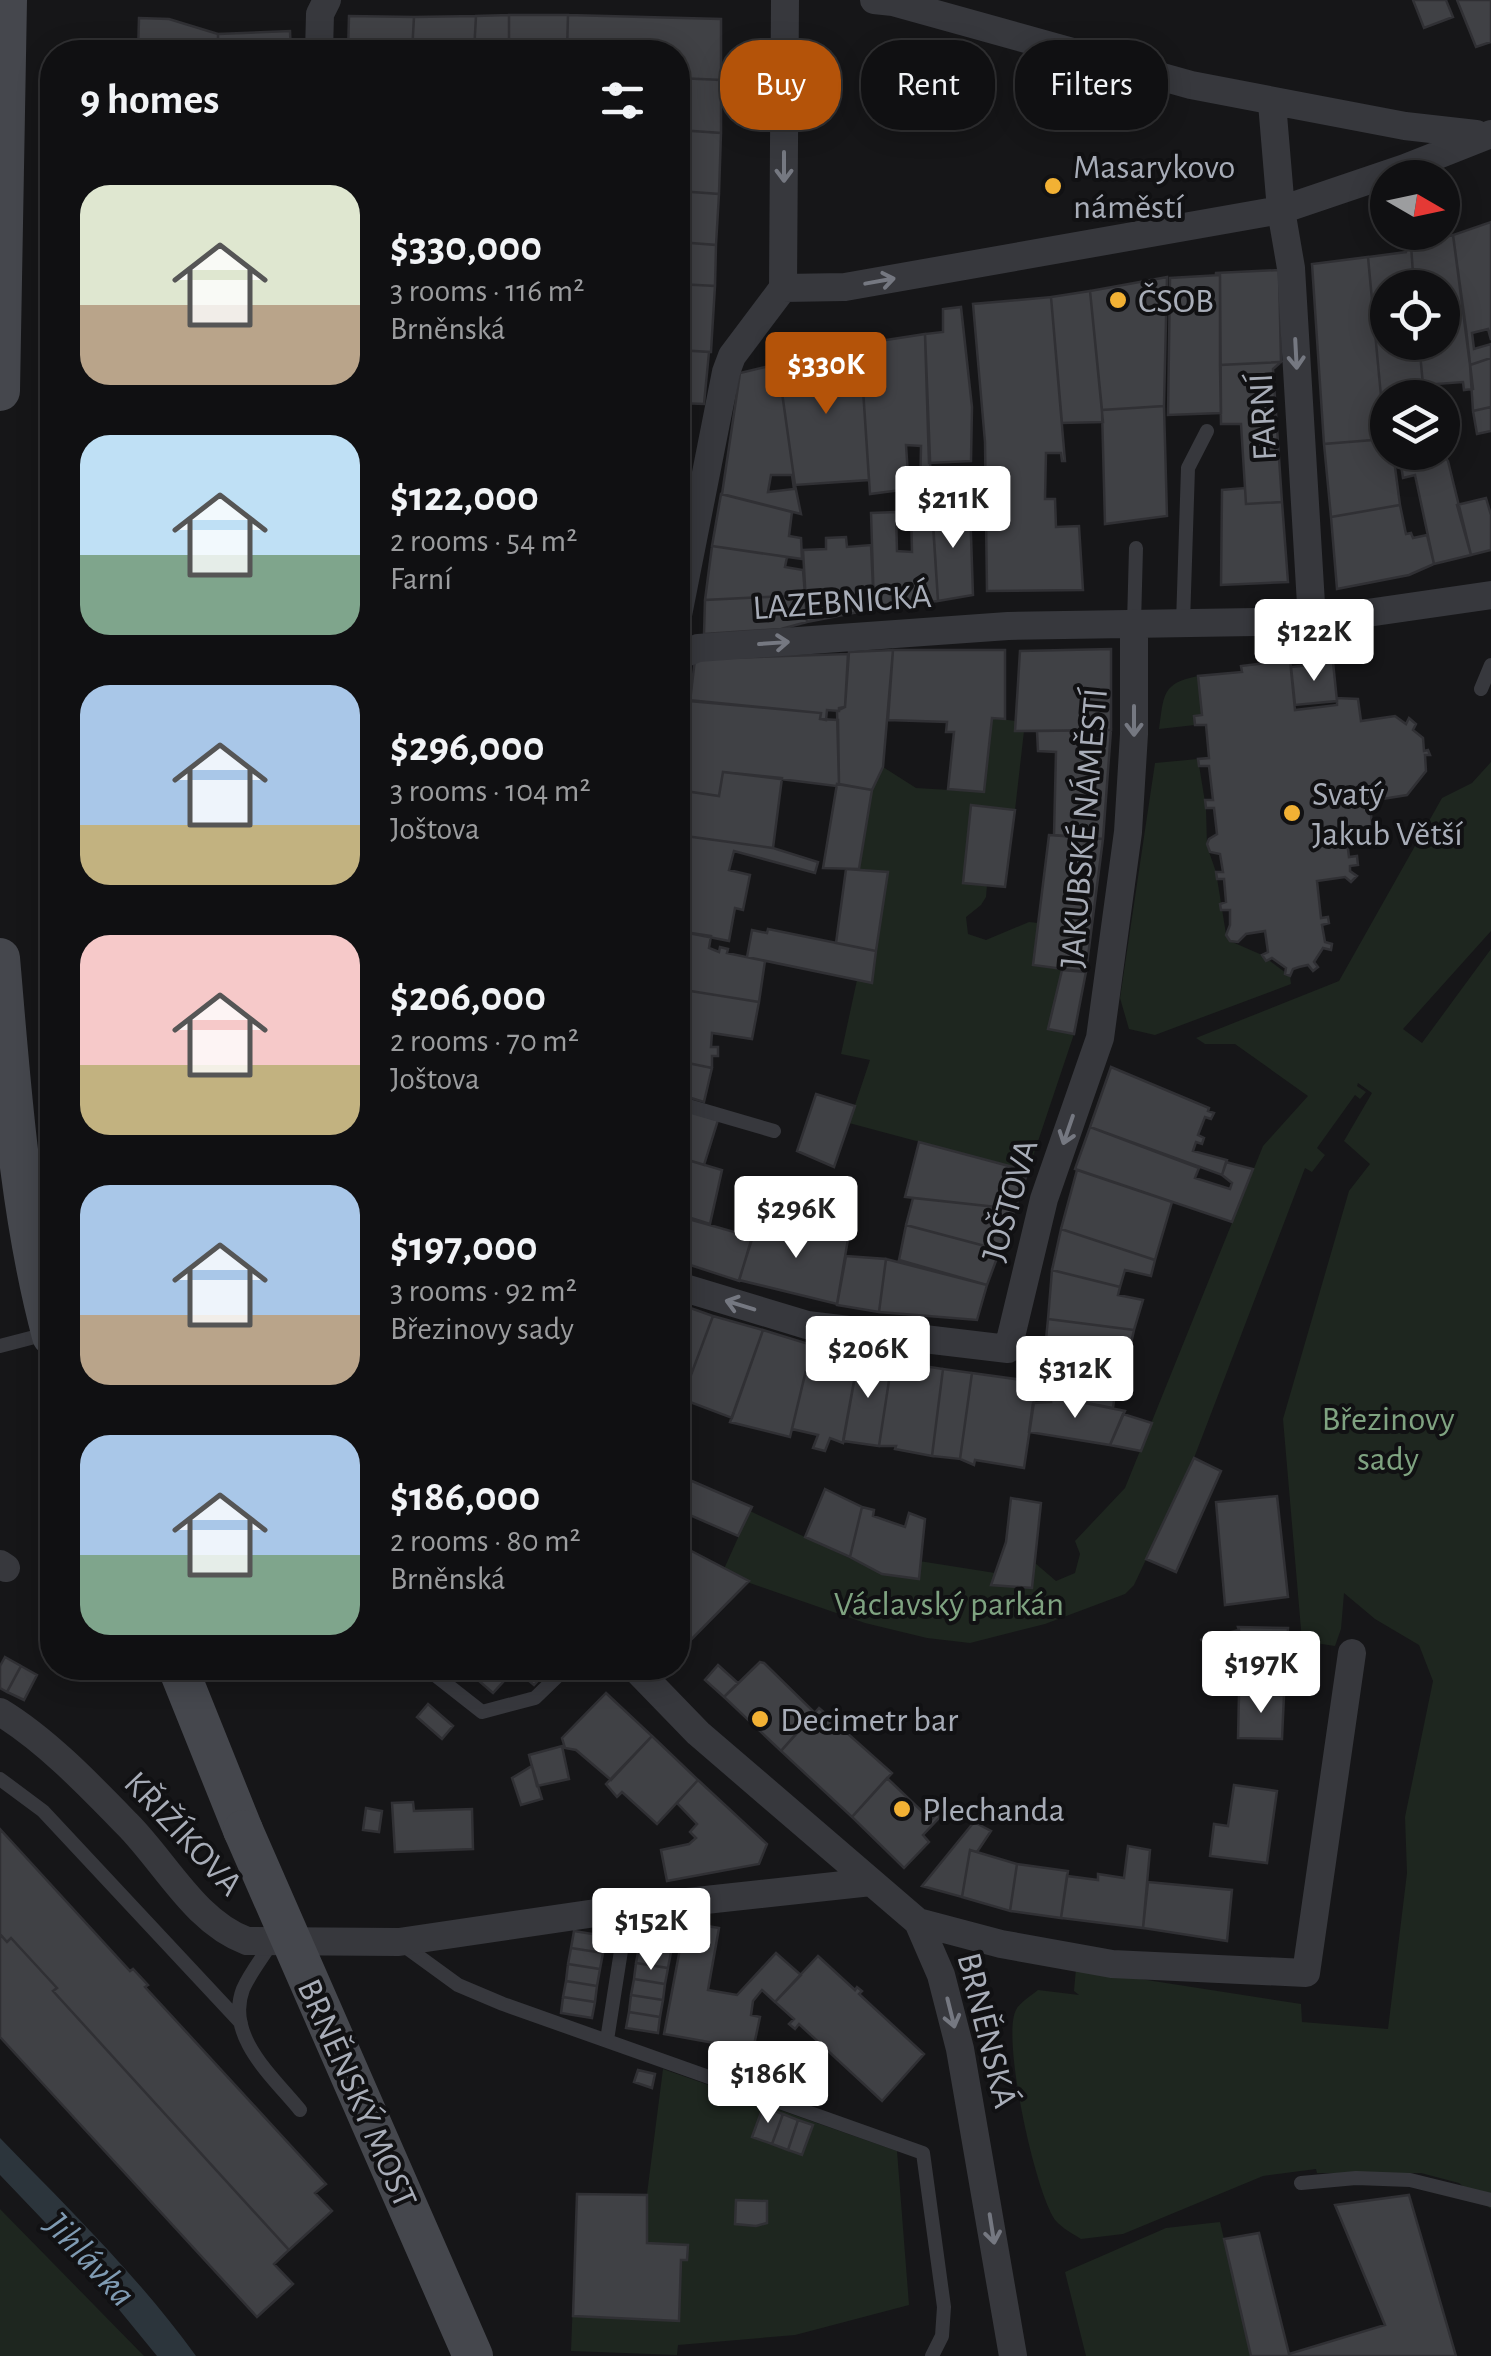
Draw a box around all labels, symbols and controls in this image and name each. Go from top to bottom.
chip: Buy [720,40,841,130]
chip: Rent [861,40,995,130]
chip: Filters [1015,40,1168,130]
icon: filters [595,73,650,128]
text: 9 homes [80,79,219,121]
one-way arrow [774,150,794,183]
place label: Masarykovo náměstí [1073,150,1235,225]
north arrow [1370,160,1460,250]
map controls [1370,160,1460,470]
marker: Masarykovo náměstí [1042,175,1064,197]
icon: home [160,225,280,345]
text: $330,000 [390,226,542,268]
button: locate [1370,270,1460,360]
one-way arrow [863,271,895,290]
text: 3 rooms · 116 m² [390,275,584,307]
place label: ČSOB [1138,282,1214,319]
marker: ČSOB [1107,289,1129,311]
text: Brněnská [390,313,506,345]
pin: $330K [756,332,896,417]
one-way arrow [1287,338,1306,370]
text: $330K [787,348,865,380]
street label: FARNÍ [1242,372,1283,462]
button: layers [1370,380,1460,470]
pin: $211K [883,466,1023,551]
icon: home [160,475,280,595]
text: $122,000 [390,476,539,518]
text: $211K [917,482,989,514]
text: 2 rooms · 54 m² [390,525,577,557]
text: Farní [390,563,452,595]
street label: LAZEBNICKÁ [751,577,933,626]
pin: $122K [1244,599,1384,684]
text: $122K [1277,615,1351,647]
one-way arrow [757,633,789,652]
street label: JAKUBSKÉ NÁMĚSTÍ [1053,686,1114,969]
one-way arrow [1124,704,1144,737]
icon: home [160,725,280,845]
text: $296,000 [390,726,545,768]
text: 3 rooms · 104 m² [390,775,591,807]
place label: Svatý Jakub Větší [1312,777,1463,852]
marker: Svatý Jakub Větší [1281,802,1303,824]
text: Joštova [390,813,480,845]
icon: home [160,975,280,1095]
text: $206,000 [390,976,546,1018]
text: 2 rooms · 70 m² [390,1025,579,1057]
text: Joštova [390,1063,480,1095]
one-way arrow [1058,1113,1076,1144]
street label: JOŠTOVA [974,1135,1044,1265]
pin: $296K [726,1176,866,1261]
text: $296K [756,1192,836,1224]
icon: home [160,1225,280,1345]
text: $197,000 [390,1226,538,1268]
text: 3 rooms · 92 m² [390,1275,577,1307]
one-way arrow [725,1295,756,1313]
text: Březinovy sady [390,1313,574,1345]
pin: $206K [798,1316,938,1401]
text: $206K [828,1332,908,1364]
pin: $312K [1005,1336,1145,1421]
text: $312K [1038,1352,1112,1384]
park label: Březinovy sady [1321,1402,1455,1477]
icon: home [160,1475,280,1595]
text: $186,000 [390,1476,540,1518]
text: 2 rooms · 80 m² [390,1525,581,1557]
text: Brněnská [390,1563,506,1595]
park label: Václavský parkán [834,1587,1064,1622]
pin: $197K [1191,1631,1331,1716]
text: $197K [1224,1647,1298,1679]
place label: Decimetr bar [780,1703,959,1738]
marker: Decimetr bar [749,1708,771,1730]
street label: KŘIŽÍKOVA [117,1764,250,1903]
place label: Plechanda [922,1793,1065,1828]
marker: Plechanda [891,1798,913,1820]
pin: $152K [581,1888,721,1973]
text: $152K [614,1904,688,1936]
street label: BRNĚNSKÁ [950,1949,1025,2112]
street label: BRNĚNSKÝ MOST [291,1973,424,2213]
one-way arrow [943,1996,961,2028]
pin: $186K [698,2041,838,2126]
text: $186K [730,2057,806,2089]
water label: Jihlávka [36,2205,142,2314]
one-way arrow [983,2212,1002,2245]

